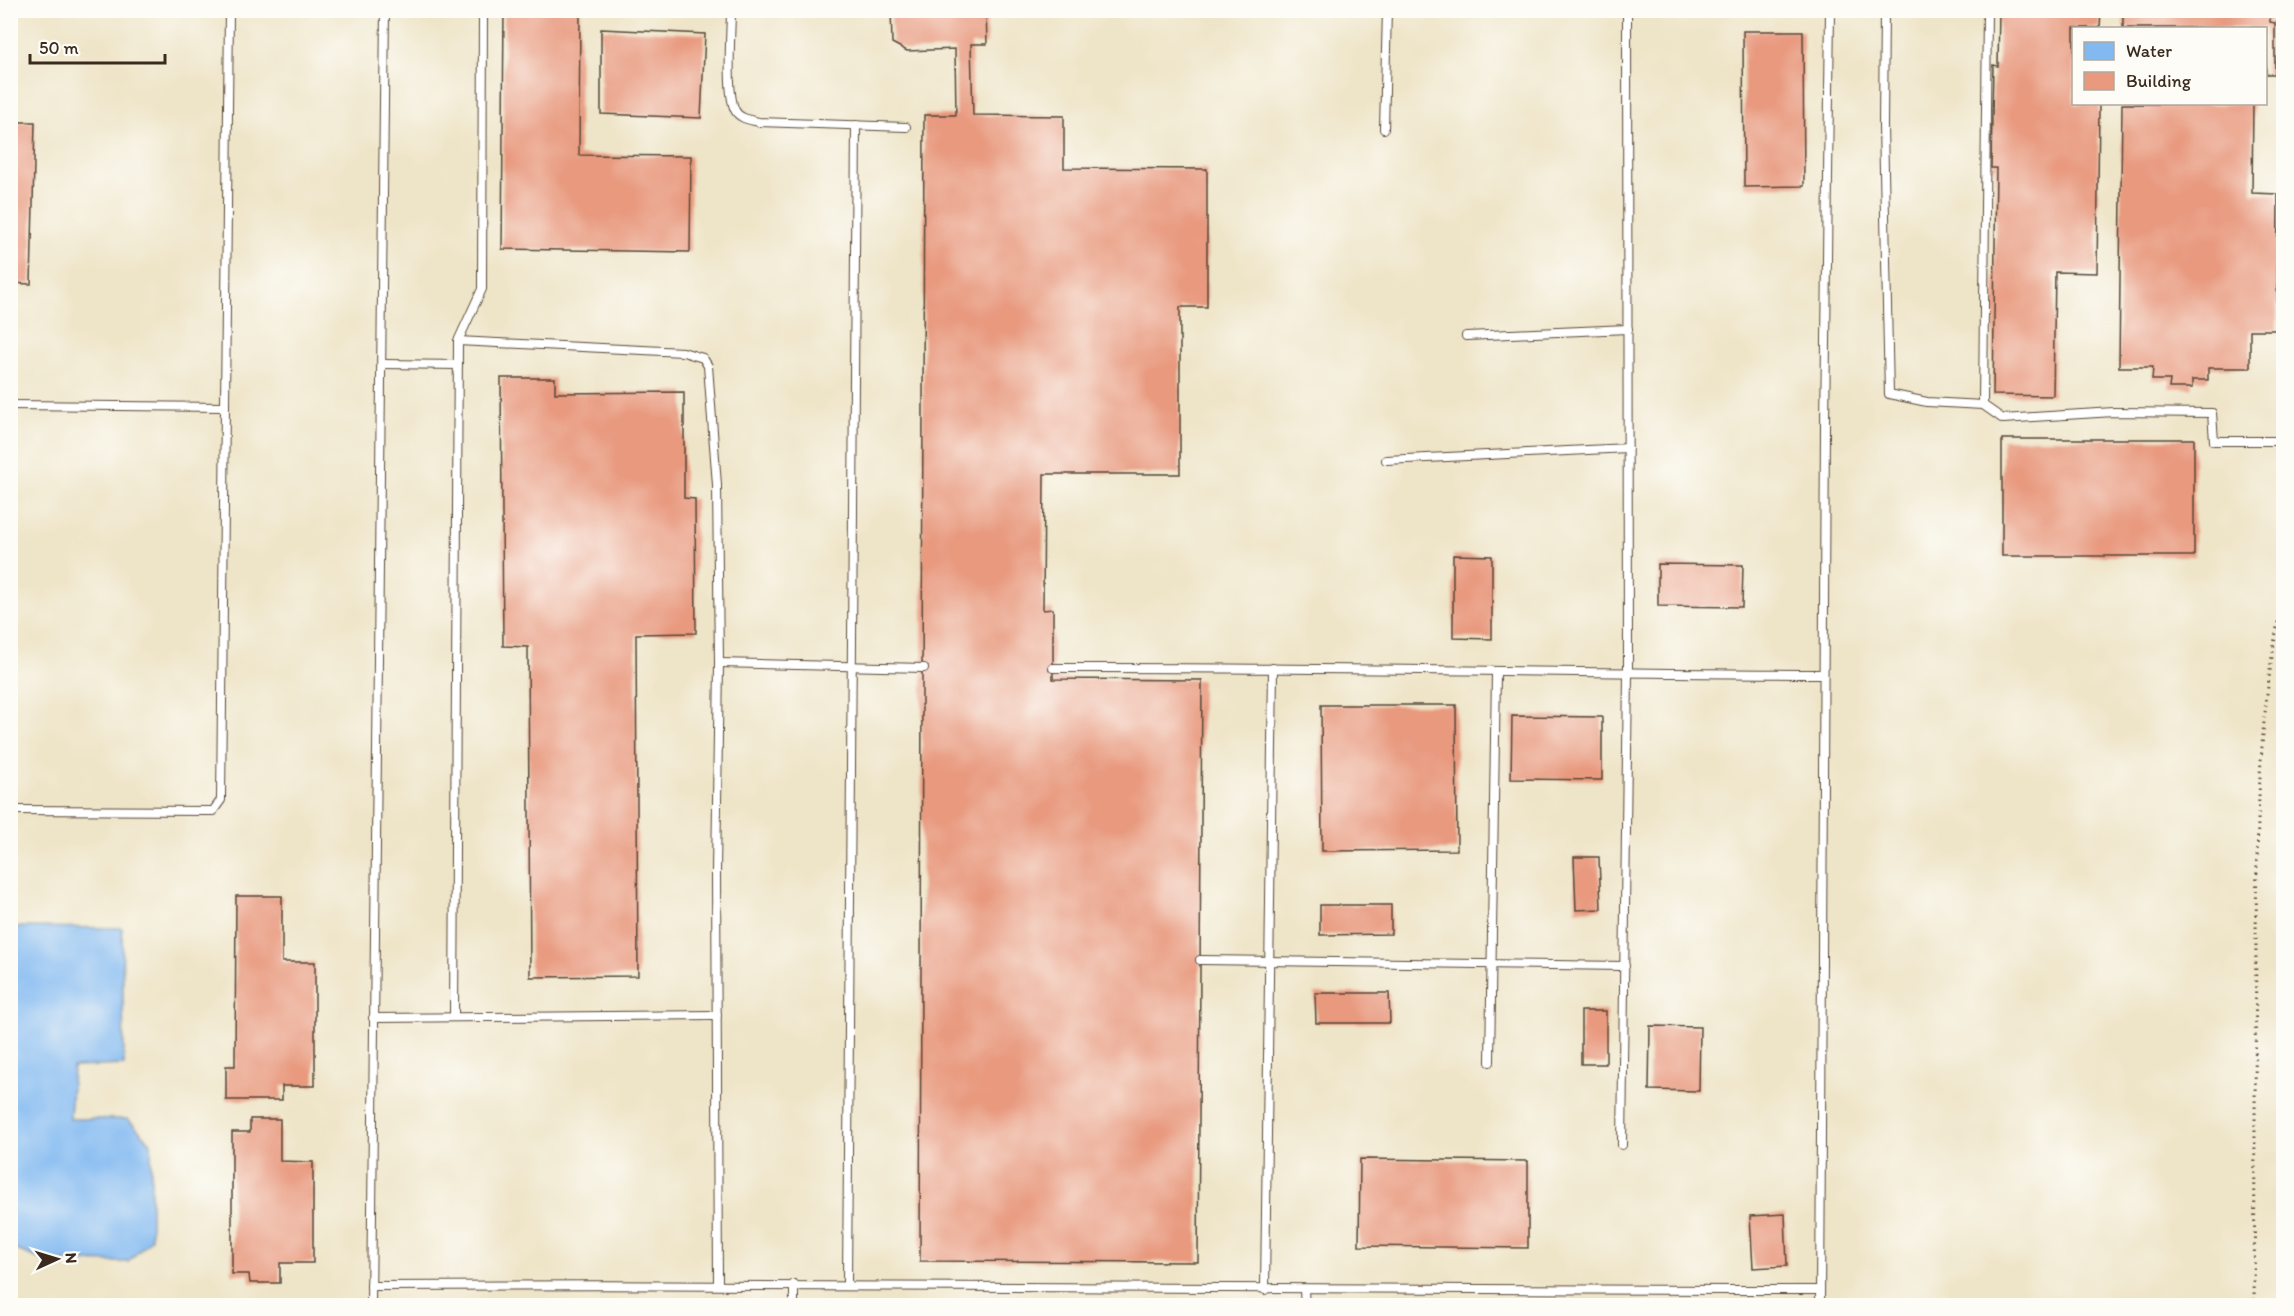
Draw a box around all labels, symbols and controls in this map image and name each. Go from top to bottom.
scale bar [30,27,165,65]
legend [2072,27,2267,105]
text: 50 m [39,37,79,59]
text: Water [2126,40,2172,62]
text: Building [2126,70,2192,92]
north arrow [27,1229,87,1289]
text: N [62,1252,81,1264]

